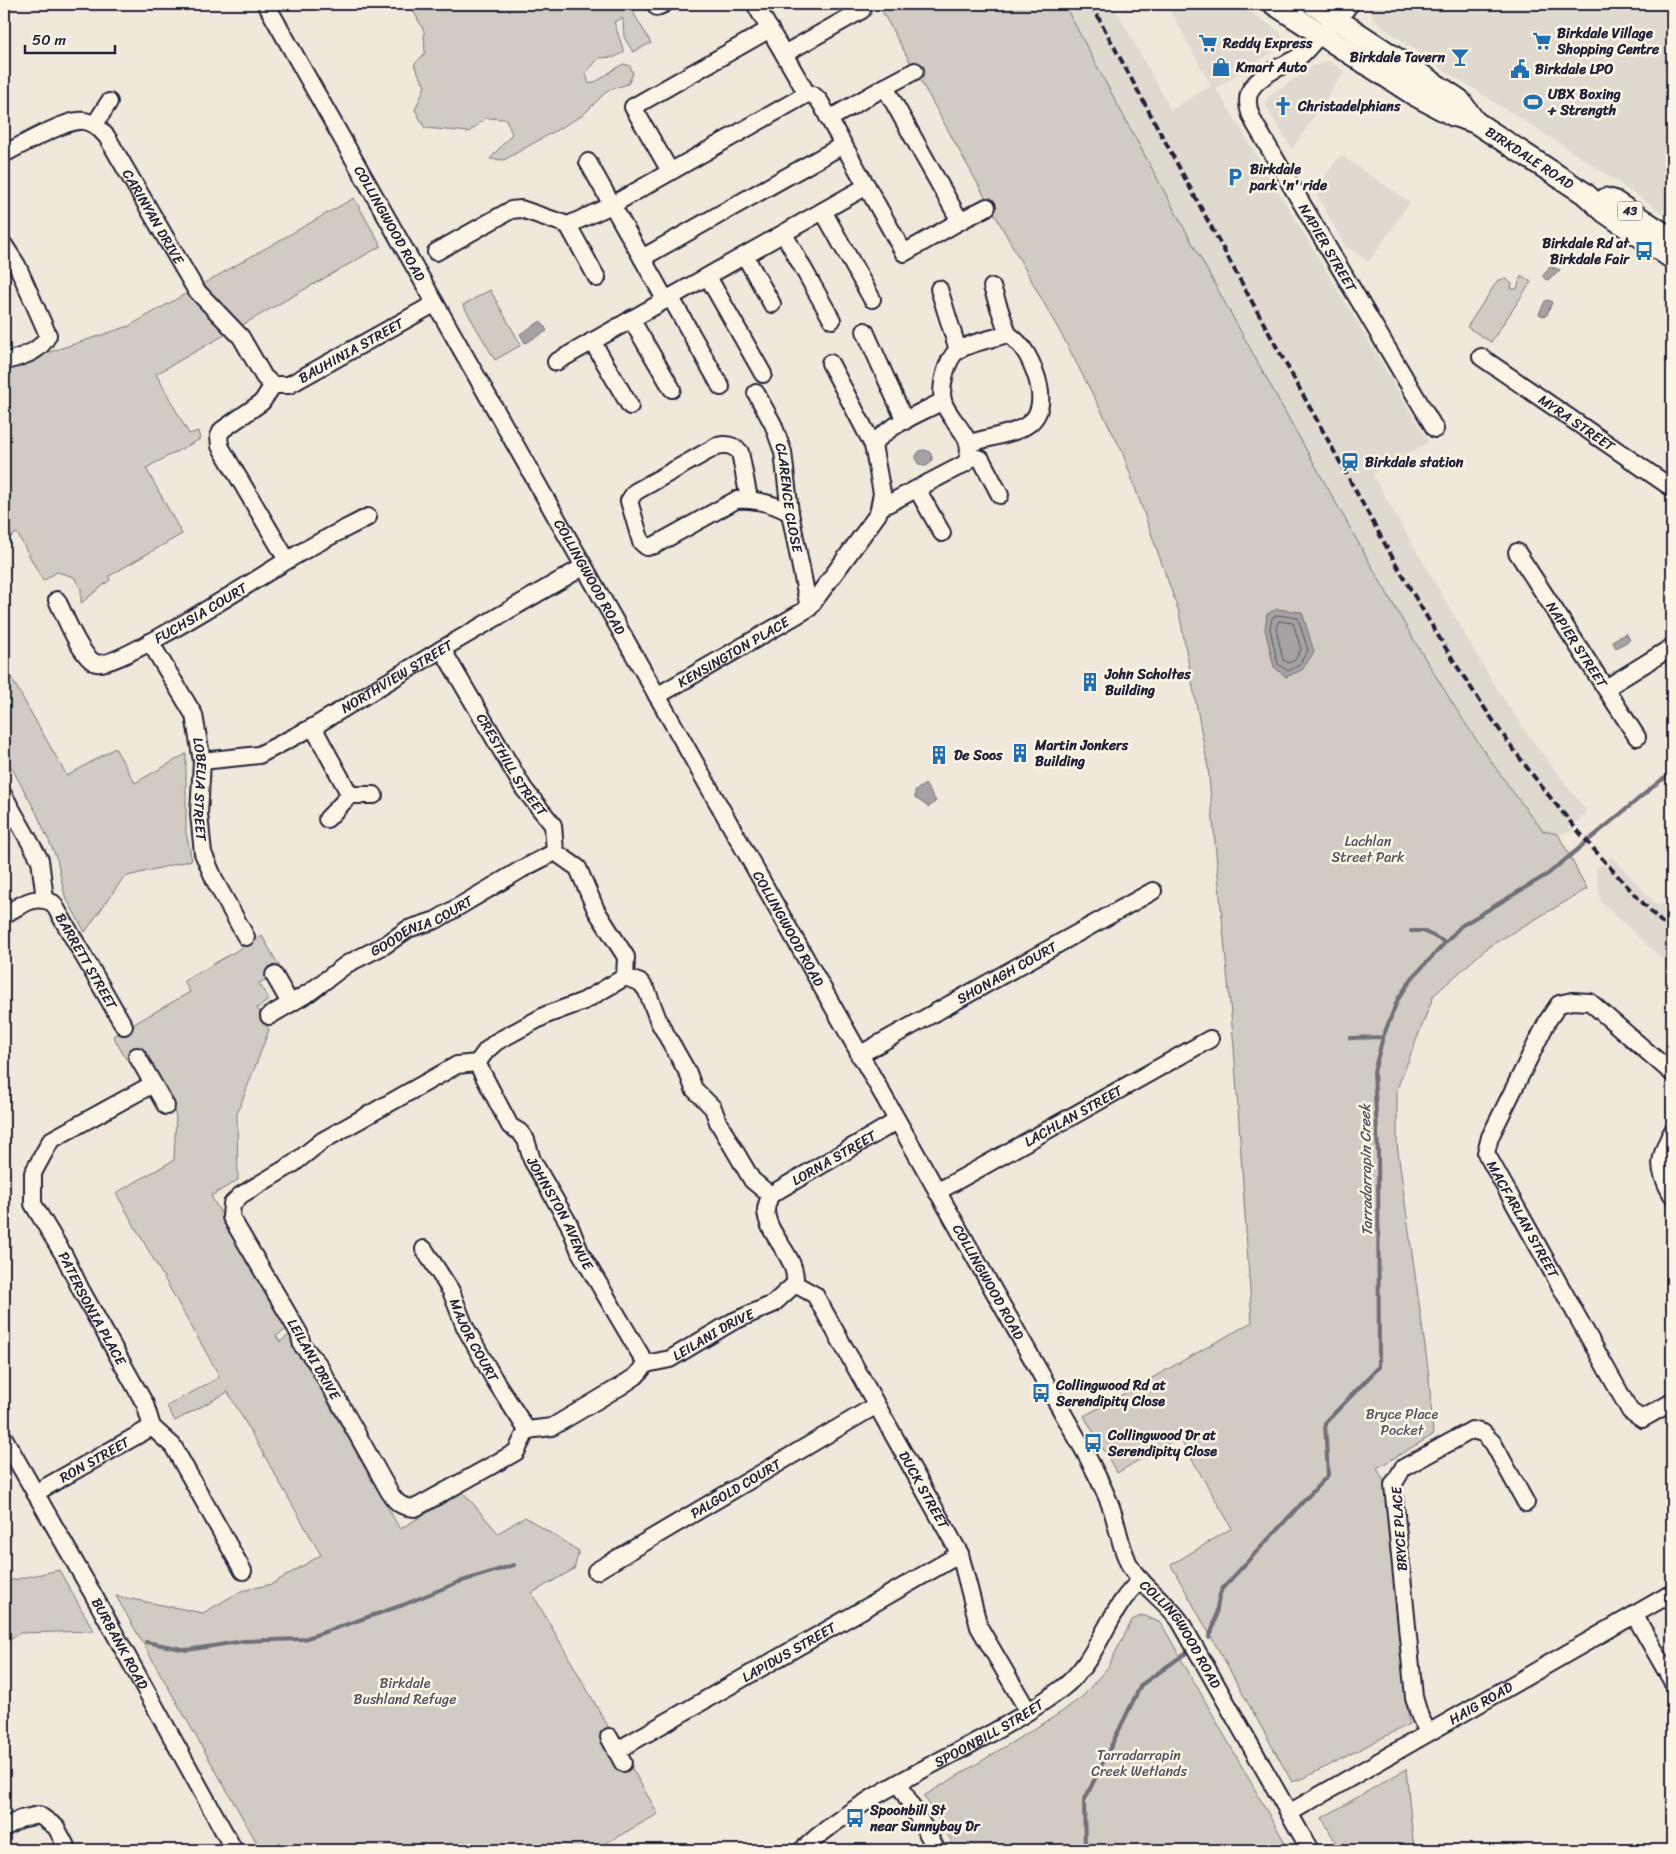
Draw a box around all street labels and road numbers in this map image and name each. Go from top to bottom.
street label: BIRKDALE ROAD [1480,120,1579,197]
street label: COLLINGWOOD ROAD [347,161,433,287]
street label: CARINYAN DRIVE [115,164,191,270]
street label: NAPIER STREET [1291,199,1364,298]
road number: 43 [1618,202,1642,220]
street label: BAUHINIA STREET [294,311,410,390]
street label: MYRA STREET [1533,388,1621,459]
street label: CLARENCE CLOSE [768,439,810,556]
street label: COLLINGWOOD ROAD [547,514,633,640]
street label: FUCHSIA COURT [150,575,253,651]
street label: NAPIER STREET [1539,596,1615,694]
street label: KENSINGTON PLACE [673,609,795,695]
street label: NORTHVIEW STREET [336,633,459,720]
street label: CRESTHILL STREET [469,708,554,823]
street label: LOBELIA STREET [185,735,214,843]
street label: COLLINGWOOD ROAD [745,866,832,992]
street label: GOODENIA COURT [366,888,479,963]
street label: BARRETT STREET [48,908,124,1015]
street label: SHONAGH COURT [952,934,1063,1011]
street label: LACHLAN STREET [1019,1078,1128,1154]
street label: LORNA STREET [787,1123,882,1193]
street label: JOHNSTON AVENUE [519,1151,601,1276]
street label: MACFARLAN STREET [1479,1156,1566,1284]
street label: COLLINGWOOD ROAD [945,1219,1031,1345]
street label: PATERSONIA PLACE [51,1247,133,1371]
street label: MAJOR COURT [442,1295,506,1387]
street label: LEILANI DRIVE [668,1301,759,1368]
street label: LEILANI DRIVE [280,1314,348,1406]
street label: RON STREET [55,1430,135,1490]
street label: DUCK STREET [892,1446,956,1535]
street label: PALGOLD COURT [685,1451,787,1526]
street label: BRYCE PLACE [1384,1485,1415,1572]
street label: COLLINGWOOD ROAD [1133,1574,1228,1694]
street label: BURBANK ROAD [84,1593,155,1695]
street label: LAPIDUS STREET [737,1615,842,1690]
street label: HAIG ROAD [1444,1675,1518,1732]
street label: SPOONBILL STREET [930,1692,1050,1774]

